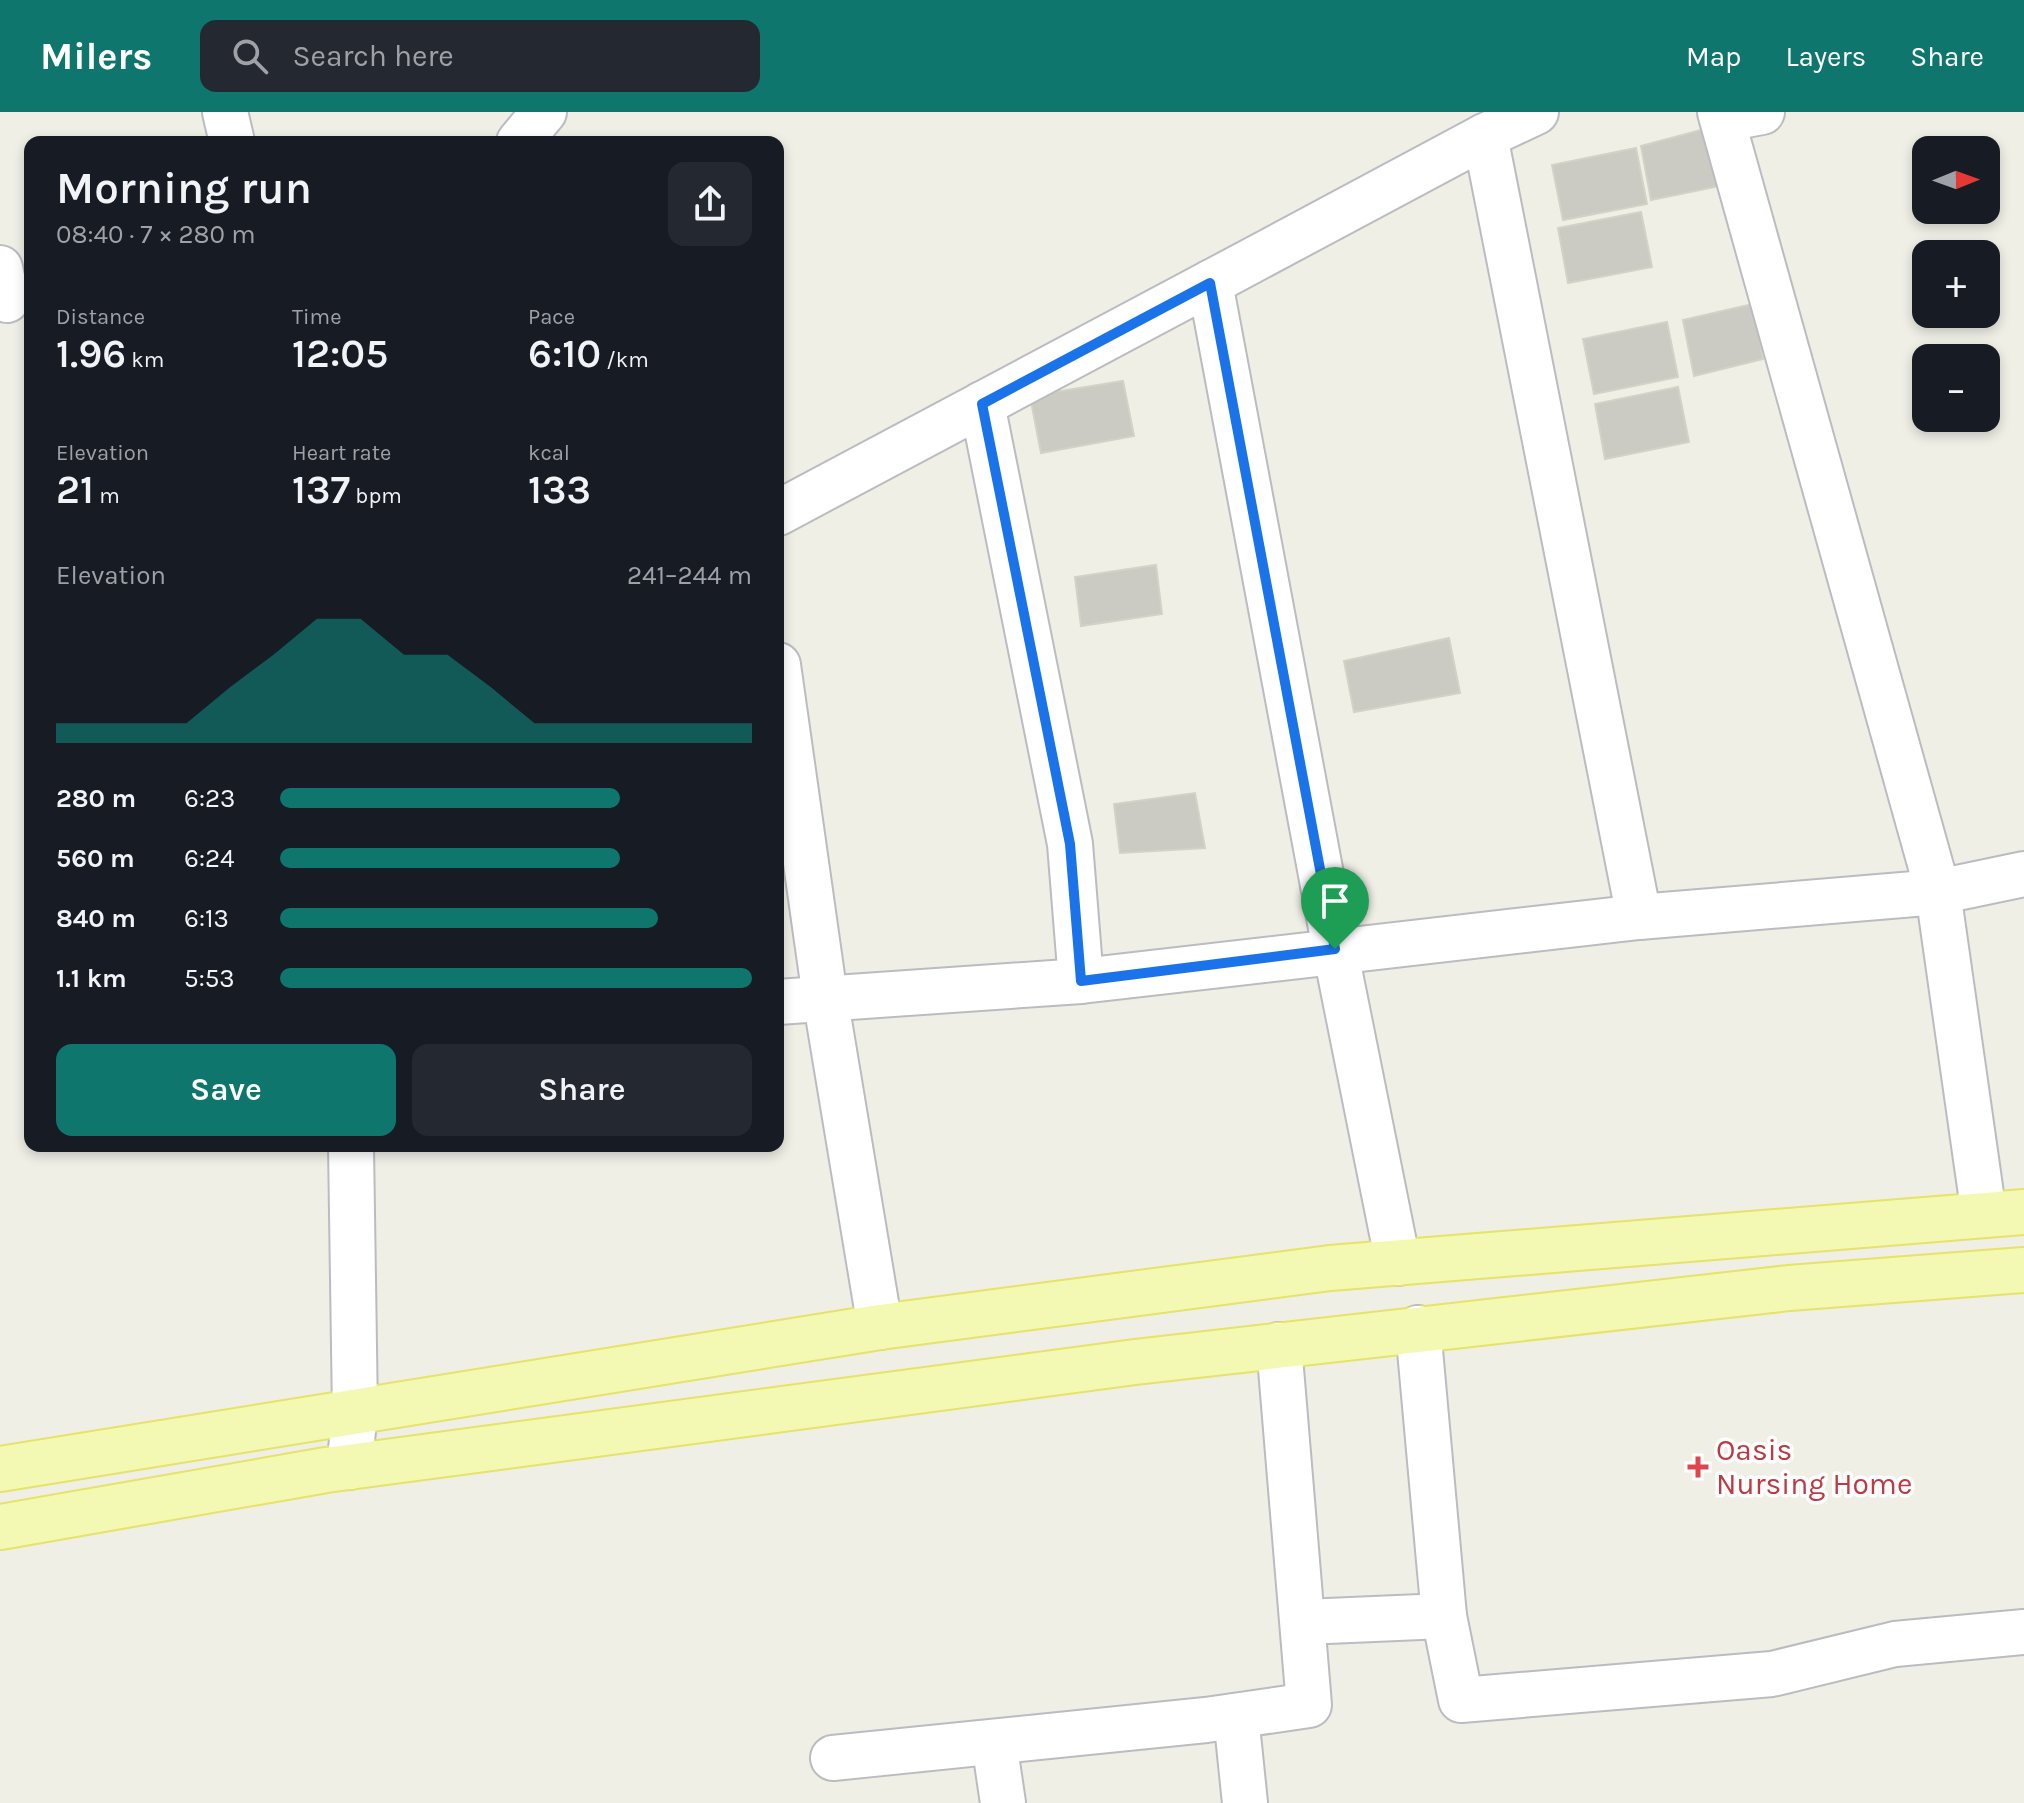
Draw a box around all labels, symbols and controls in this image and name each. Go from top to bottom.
search box [200,20,760,92]
text: Milers [40,34,152,79]
icon: search [228,34,272,78]
text: Search here [292,38,454,74]
text: Map [1686,40,1741,73]
text: Layers [1785,40,1866,73]
text: Share [1910,40,1984,73]
north arrow [1912,136,2000,224]
map controls [1912,136,2000,432]
button: share [668,162,752,246]
text: Morning run [56,163,312,214]
text: 08:40 · 7 × 280 m [56,219,256,250]
button: + [1912,240,2000,328]
text: Distance [56,304,145,330]
text: Time [292,304,341,330]
text: Pace [528,304,575,330]
text: 1.96 [56,330,126,377]
text: 12:05 [292,330,388,377]
text: 6:10 [528,330,601,377]
button: − [1912,344,2000,432]
text: km [126,347,164,373]
text: /km [601,347,649,373]
text: Elevation [56,440,149,466]
text: Heart rate [292,440,391,466]
text: kcal [528,440,570,466]
text: 21 [56,466,94,513]
text: 137 [292,466,350,513]
text: 133 [528,466,591,513]
text: m [94,483,120,509]
text: bpm [350,483,402,509]
text: Elevation [56,560,166,591]
text: 241–244 m [627,560,752,591]
text: 280 m [56,783,136,814]
text: 6:23 [184,783,235,814]
text: 560 m [56,843,135,874]
text: 6:24 [184,843,234,874]
pin [1301,867,1369,949]
icon: arrive [1313,879,1357,923]
text: 840 m [56,903,136,934]
text: 6:13 [184,903,229,934]
text: 1.1 km [56,963,127,994]
text: 5:53 [184,963,235,994]
button: Save [56,1044,396,1136]
button: Share [412,1044,752,1136]
place label: Oasis Nursing Home [1716,1432,1912,1502]
marker: Oasis Nursing Home [1687,1456,1709,1478]

